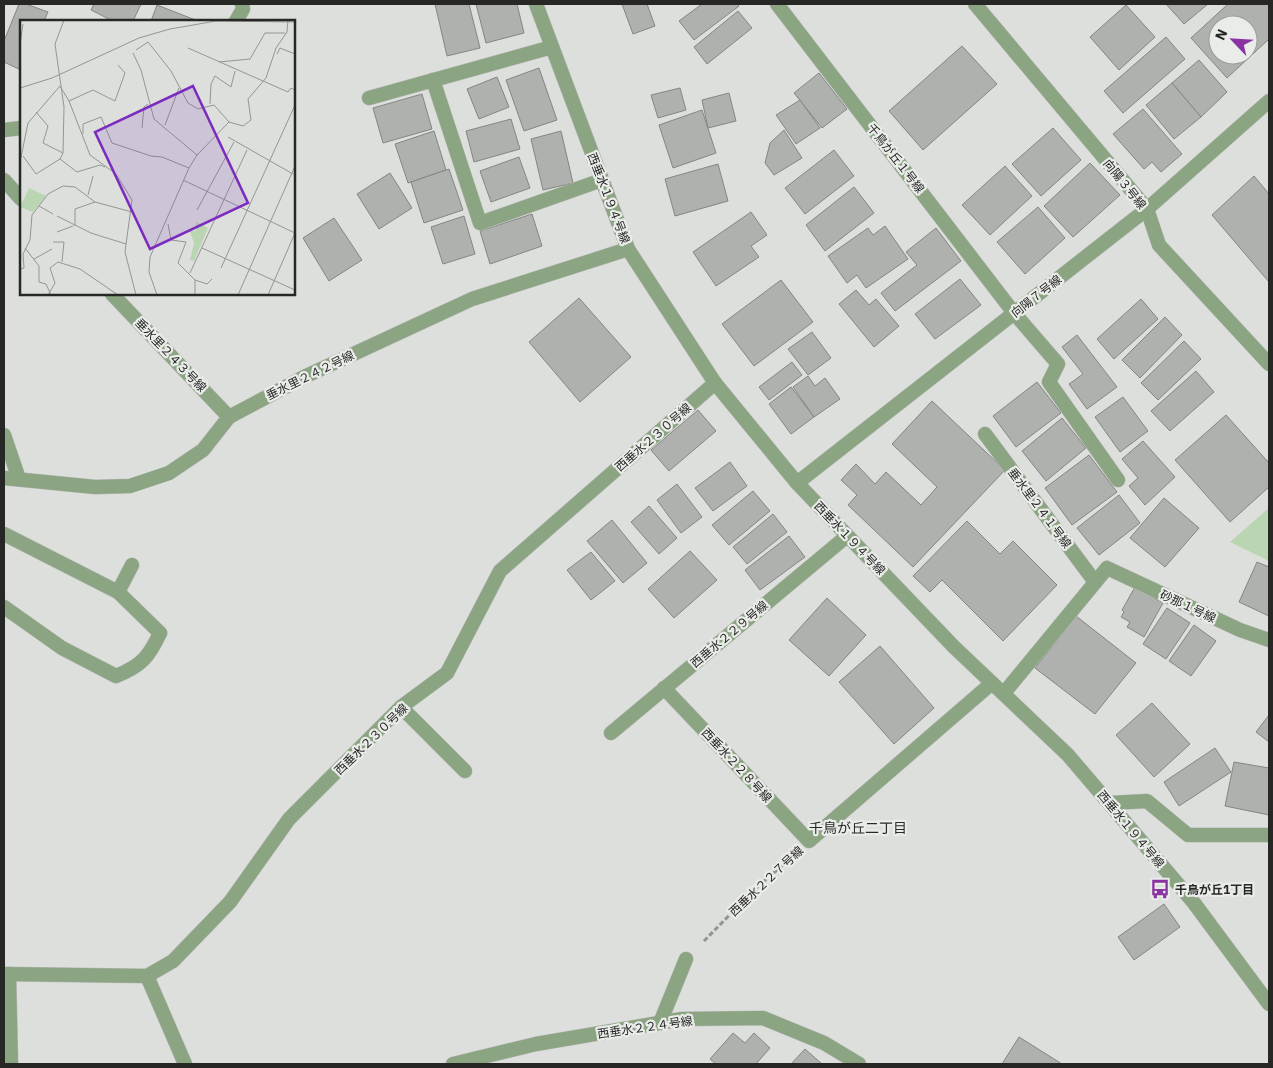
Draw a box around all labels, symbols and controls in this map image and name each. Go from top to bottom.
north arrow [1208,15,1258,65]
inset map [20,20,295,295]
text: N [1211,26,1232,43]
street label: 千鳥が丘１号線 [864,120,928,196]
street label: 西垂水１９４号線 [585,150,633,246]
street label: 向陽３号線 [1100,156,1150,212]
street label: 向陽７号線 [1008,272,1064,320]
street label: 垂水里２４３号線 [132,315,210,395]
street label: 垂水里２４２号線 [264,347,356,403]
street label: 西垂水２３０号線 [612,400,694,474]
street label: 垂水里２４１号線 [1005,465,1075,551]
street label: 西垂水１９４号線 [811,498,889,578]
street label: 砂那１号線 [1158,587,1218,625]
street label: 西垂水２２９号線 [687,597,771,671]
street label: 西垂水２３０号線 [331,700,411,778]
street label: 西垂水２２８号線 [699,725,775,805]
street label: 西垂水１９４号線 [1094,787,1168,871]
district label: 千鳥が丘二丁目 [809,819,907,837]
street label: 西垂水２２７号線 [726,843,806,919]
bus stop icon: 千鳥が丘1丁目 [1149,878,1171,900]
place label: 千鳥が丘1丁目 [1175,882,1254,897]
street label: 西垂水２２４号線 [596,1013,694,1041]

